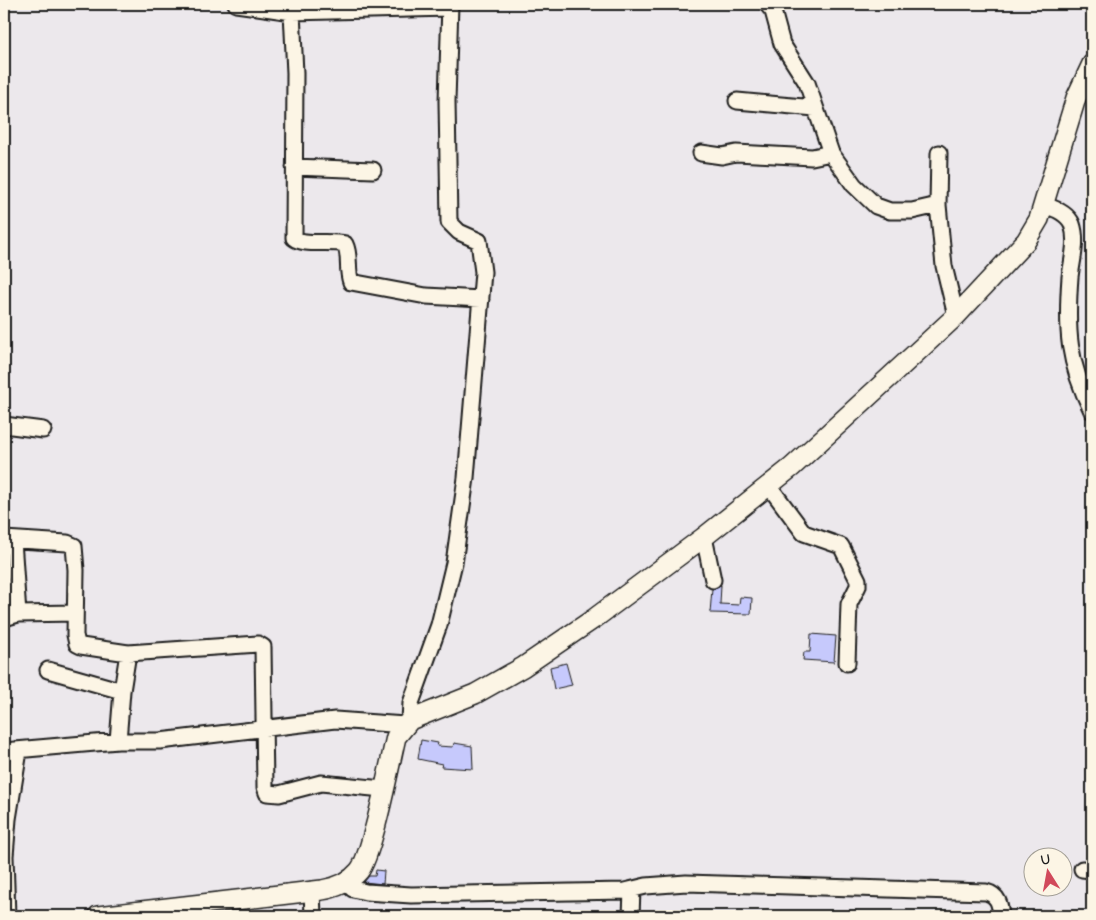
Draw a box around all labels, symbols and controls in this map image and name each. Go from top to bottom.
north arrow [1024,848,1074,898]
text: U [1039,850,1052,869]

